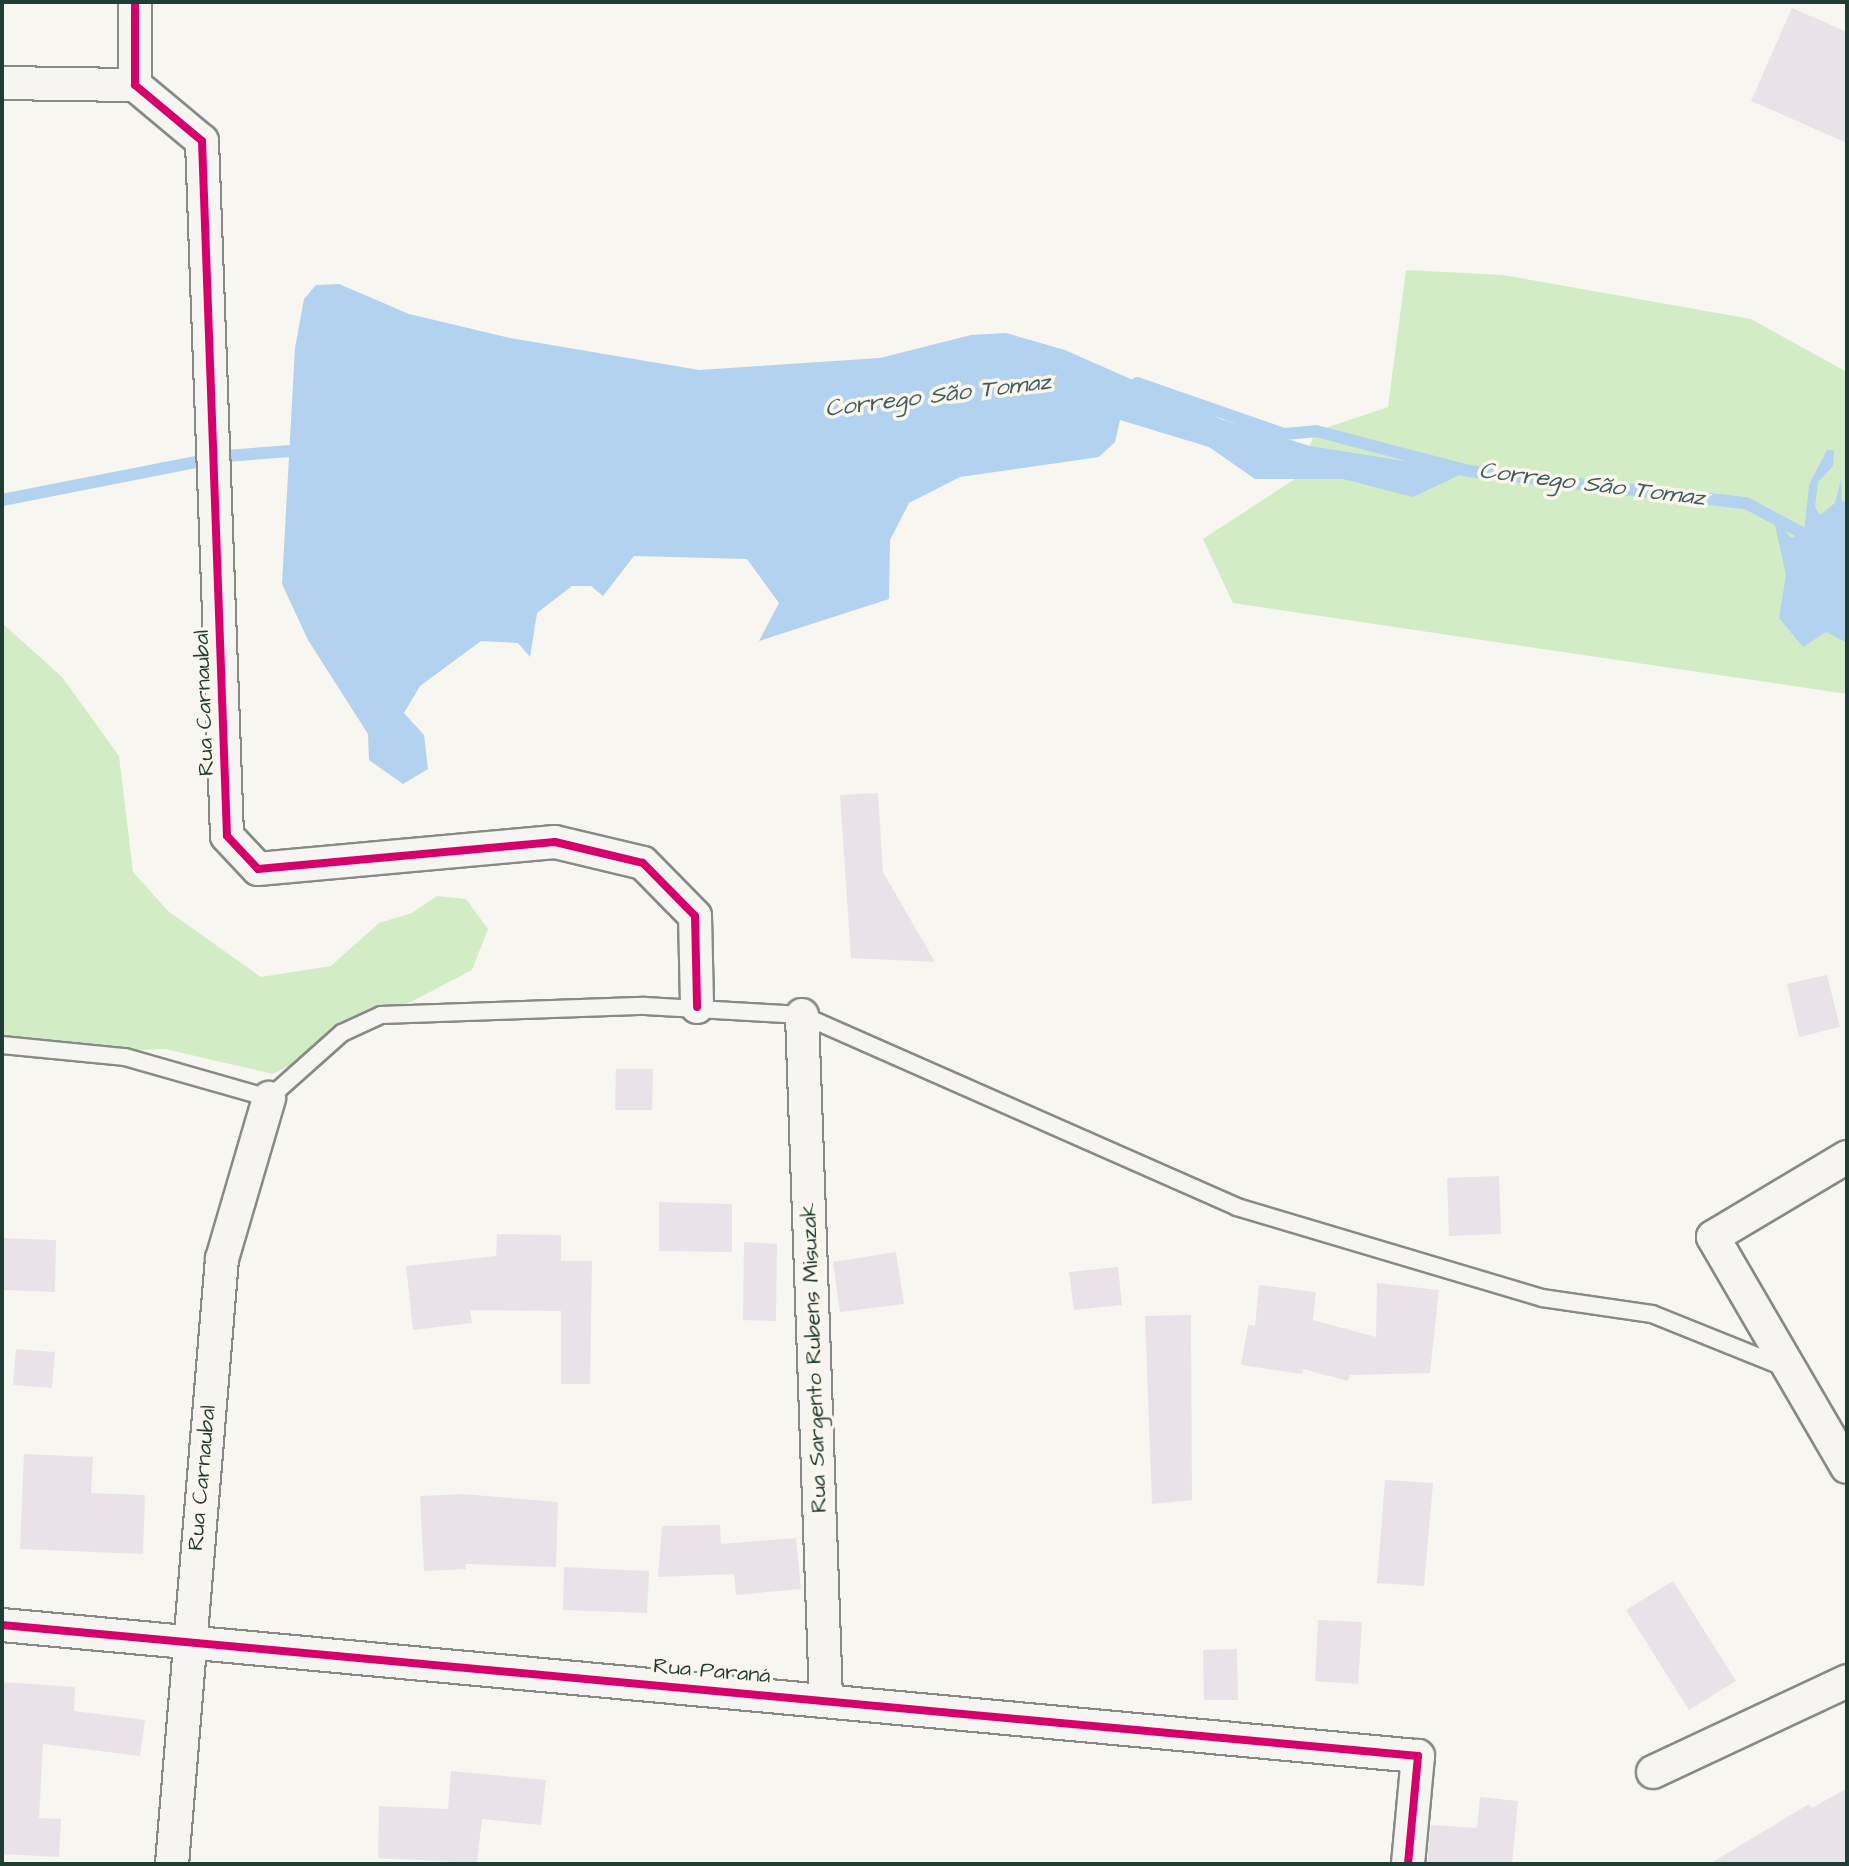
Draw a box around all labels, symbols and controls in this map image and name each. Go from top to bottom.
water label: Corrego São Tomaz [823,368,1053,424]
water label: Corrego São Tomaz [1477,457,1707,513]
street label: Rua Carnaubal [188,630,220,776]
street label: Rua Sargento Rubens Misuzak [795,1203,833,1513]
street label: Rua Carnaubal [182,1404,222,1552]
street label: Rua Paraná [652,1653,772,1689]

